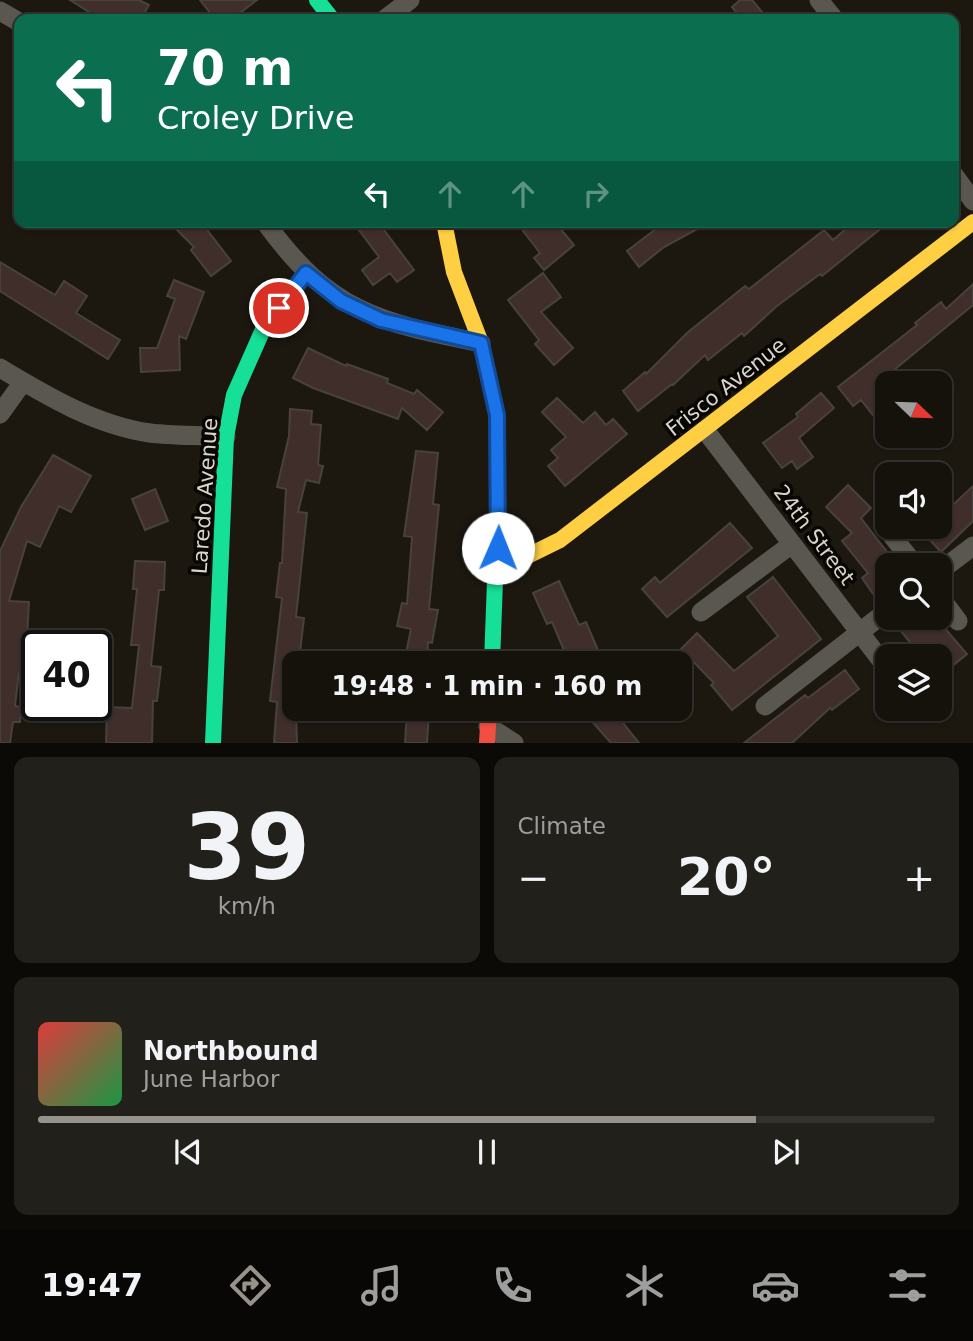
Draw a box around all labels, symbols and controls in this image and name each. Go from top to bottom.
text: 70 m [157,40,293,97]
icon: left [42,42,133,133]
text: Croley Drive [157,99,354,137]
icon: left [358,175,396,213]
icon: ahead [431,175,469,213]
icon: ahead [504,175,542,213]
icon: right [577,175,615,213]
pin [249,278,309,338]
icon: arrive [260,289,298,327]
street label: Frisco Avenue [661,333,791,441]
north arrow [875,371,952,448]
map controls [875,371,952,721]
street label: Laredo Avenue [188,417,222,575]
button: sound [875,462,952,539]
street label: 24th Street [769,480,859,590]
position arrow [461,511,535,585]
button: search [875,553,952,630]
speed limit sign: 40 [21,630,112,721]
button: layers [875,644,952,721]
text: 19:48 · 1 min · 160 m [332,671,642,701]
text: 39 [183,795,310,900]
text: Climate [518,813,606,839]
text: 20° [677,847,775,907]
text: − [518,856,549,900]
text: + [903,856,935,900]
text: km/h [218,893,276,919]
text: Northbound [143,1036,319,1066]
text: June Harbor [143,1066,279,1092]
icon: previous [169,1133,207,1171]
icon: pause [468,1133,506,1171]
icon: next [767,1133,805,1171]
icon: directions [226,1261,275,1310]
icon: music [357,1261,406,1310]
icon: phone [488,1261,537,1310]
icon: climate [620,1261,669,1310]
icon: car [751,1261,800,1310]
icon: filters [883,1261,932,1310]
text: 19:47 [41,1266,143,1304]

